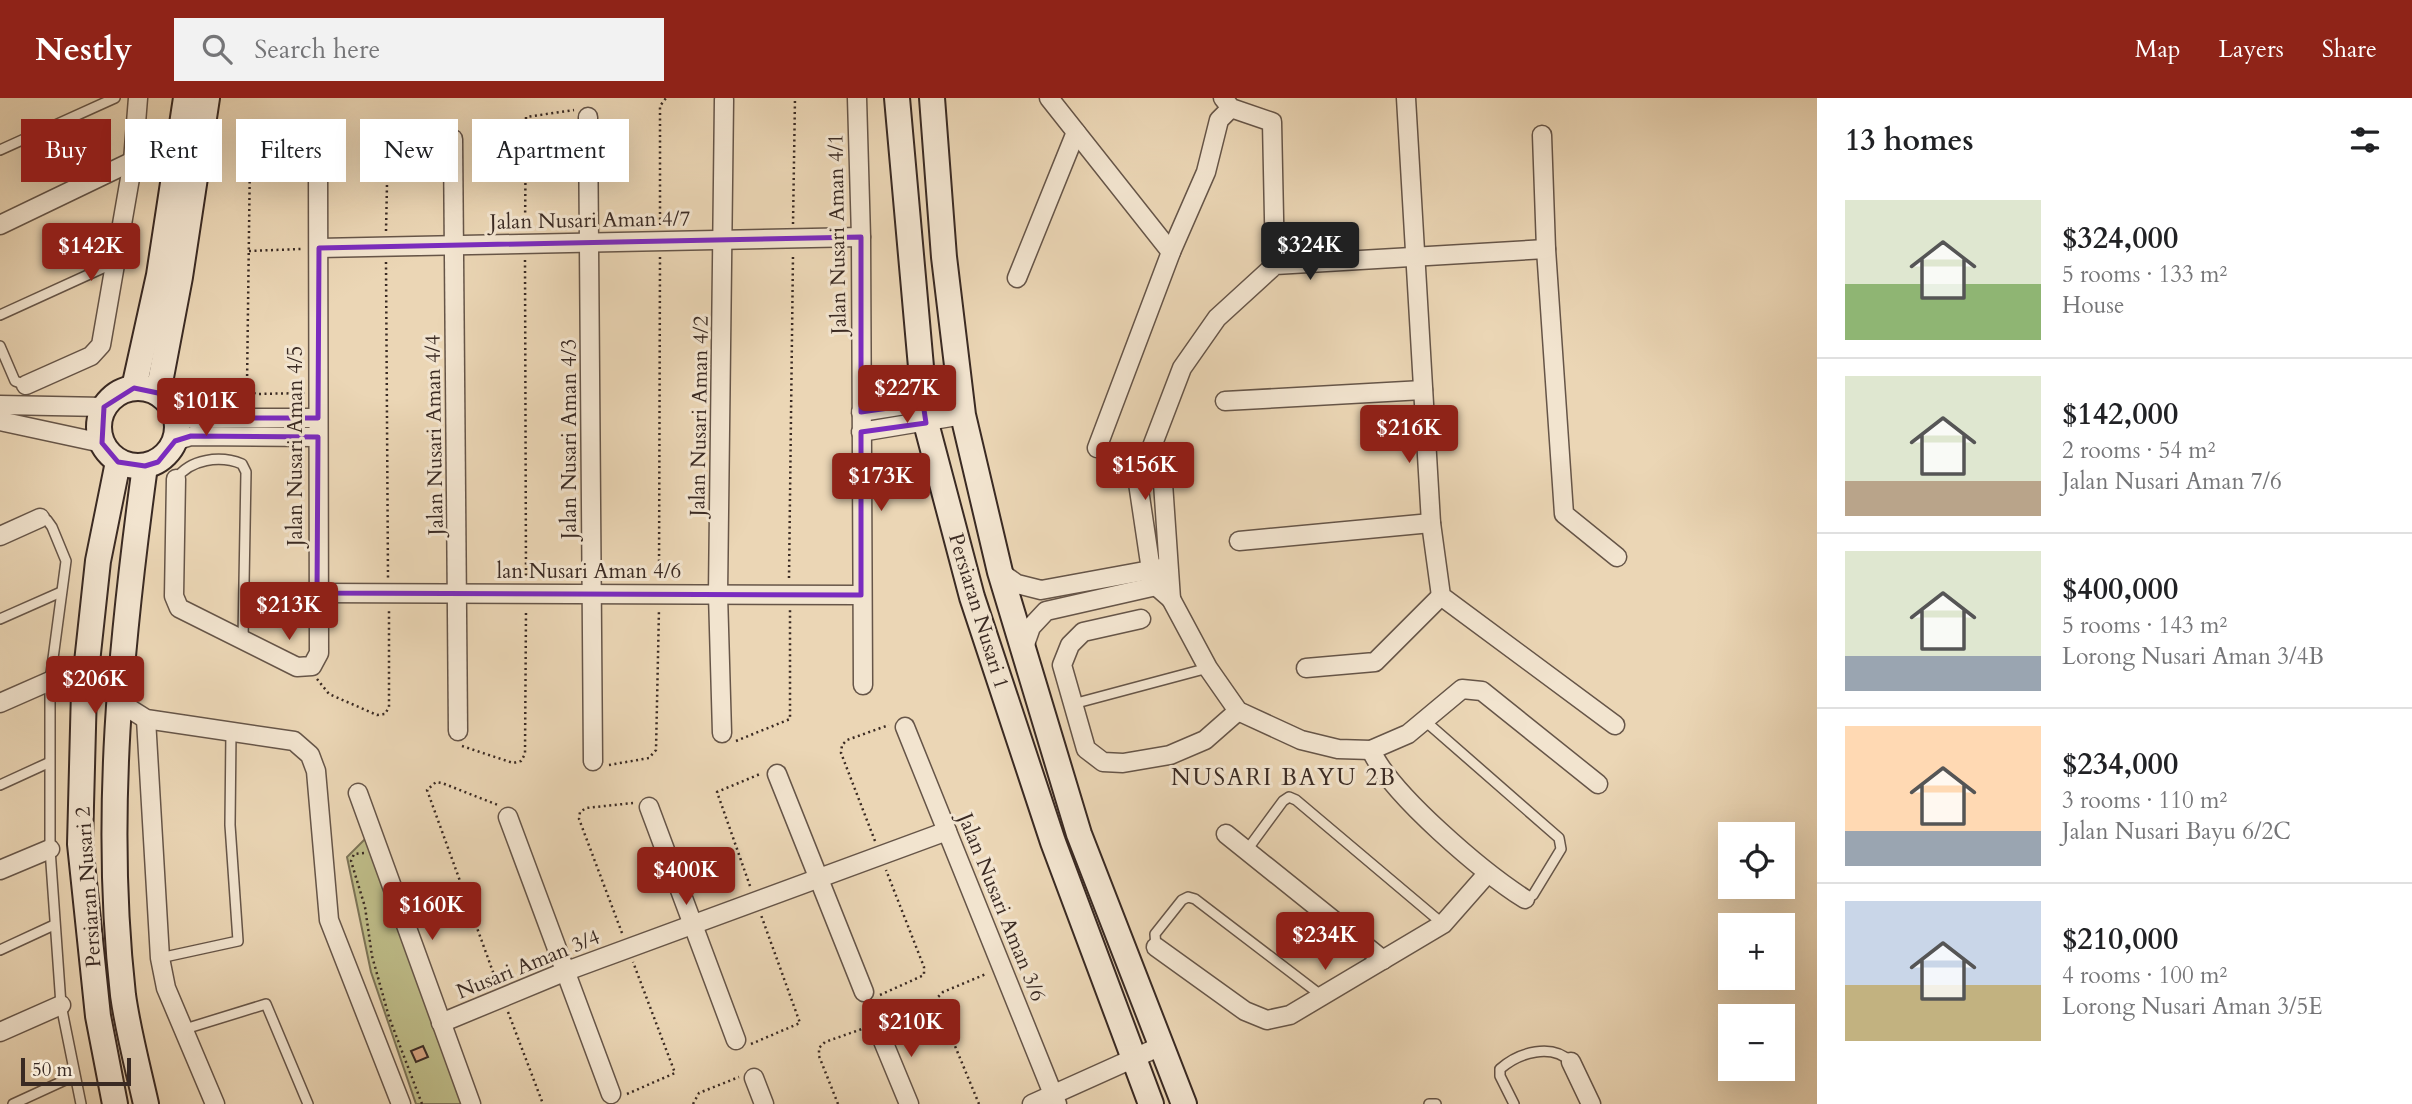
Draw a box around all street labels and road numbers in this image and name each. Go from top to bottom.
street label: Jalan Nusari Aman 4/1 [821,133,854,338]
street label: Jalan Nusari Aman 4/7 [486,204,691,237]
street label: Jalan Nusari Aman 4/2 [683,315,716,520]
street label: Jalan Nusari Aman 4/4 [418,334,451,539]
street label: Jalan Nusari Aman 4/3 [555,339,584,542]
street label: Jalan Nusari Aman 4/5 [281,346,310,549]
street label: Persiaran Nusari 1 [941,530,1016,693]
street label: lan Nusari Aman 4/6 [497,557,681,586]
street label: Persiaran Nusari 2 [68,805,109,968]
street label: Jalan Nusari Aman 3/6 [949,806,1053,1006]
street label: Nusari Aman 3/4 [452,922,604,1006]

